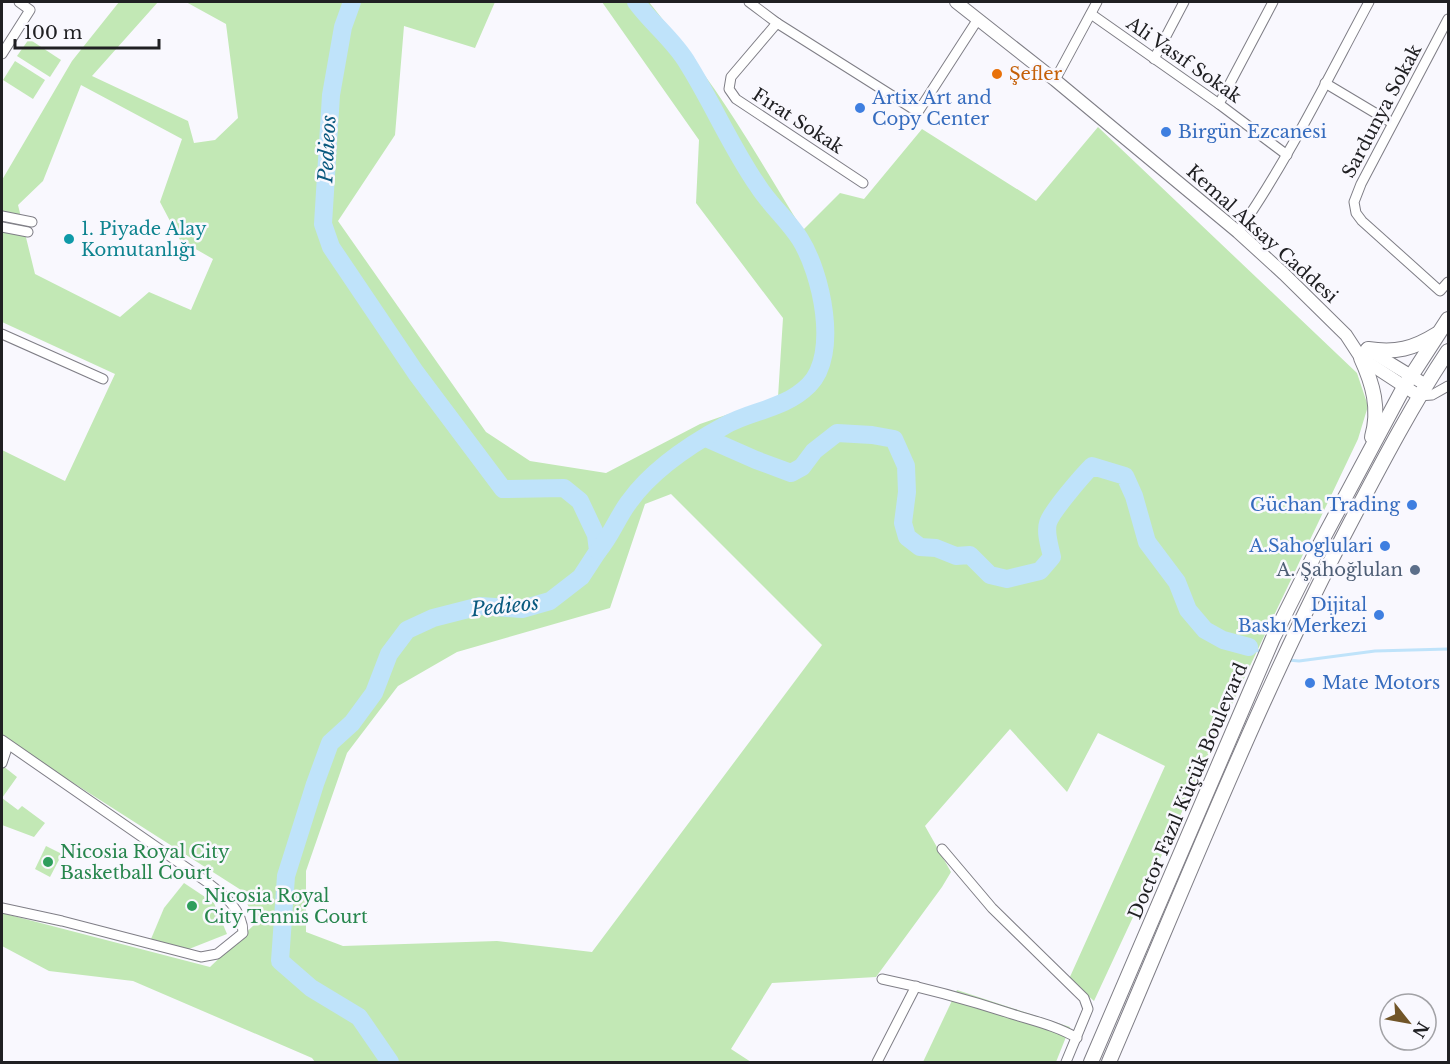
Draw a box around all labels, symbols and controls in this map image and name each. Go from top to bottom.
scale bar [15,12,159,50]
street label: Ali Vasıf Sokak [1122,12,1246,108]
text: 100 m [24,22,82,44]
street label: Sardunya Sokak [1338,40,1426,182]
place label: Şefler [1009,63,1062,85]
marker: Şefler [990,67,1004,81]
street label: Fırat Sokak [748,83,848,159]
place label: Artix Art and Copy Center [871,87,992,130]
marker: Artix Art and Copy Center [853,101,867,115]
water label: Pedieos [313,114,341,185]
place label: Birgün Ezcanesi [1178,121,1327,143]
marker: Birgün Ezcanesi [1159,125,1173,139]
street label: Kemal Aksay Caddesi [1182,160,1342,308]
place label: 1. Piyade Alay Komutanlığı [81,218,207,261]
marker: 1. Piyade Alay Komutanlığı [62,232,76,246]
place label: Güchan Trading [1250,494,1400,516]
marker: Güchan Trading [1405,498,1419,512]
place label: A.Sahoglulari [1248,535,1373,557]
marker: A.Sahoglulari [1378,539,1392,553]
place label: A. Şahoğlulan [1276,559,1403,581]
marker: A. Şahoğlulan [1408,563,1422,577]
water label: Pedieos [469,590,540,622]
place label: Dijital Baskı Merkezi [1238,594,1367,637]
marker: Dijital Baskı Merkezi [1372,608,1386,622]
street label: Doctor Fazıl Küçük Boulevard [1124,660,1252,922]
place label: Mate Motors [1322,672,1440,694]
marker: Mate Motors [1303,676,1317,690]
place label: Nicosia Royal City Basketball Court [60,841,230,884]
marker: Nicosia Royal City Basketball Court [41,855,55,869]
place label: Nicosia Royal City Tennis Court [204,885,368,928]
marker: Nicosia Royal City Tennis Court [185,899,199,913]
north arrow [1378,992,1438,1052]
text: N [1408,1018,1433,1041]

